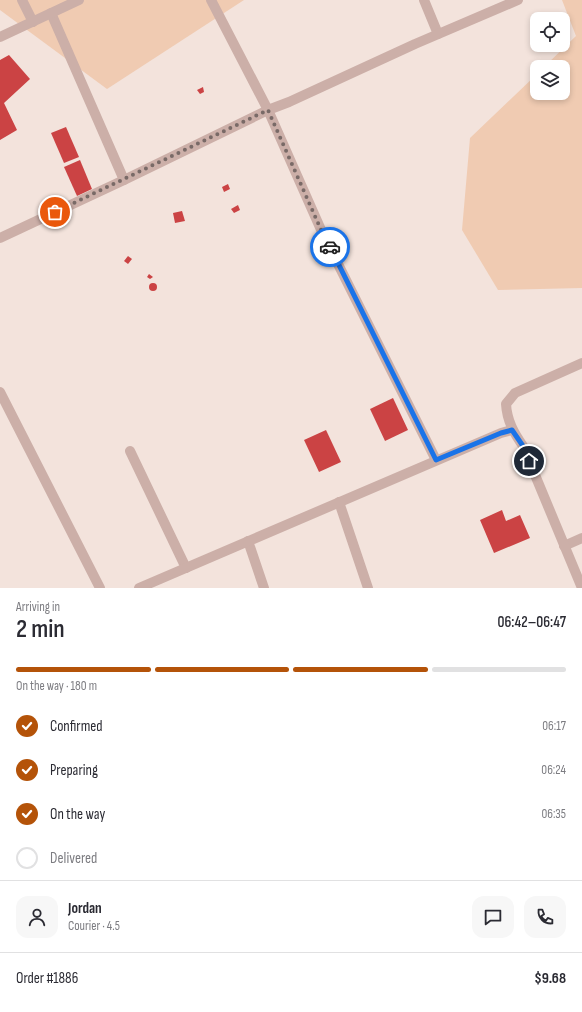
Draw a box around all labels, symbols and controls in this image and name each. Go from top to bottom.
map controls [530,12,570,100]
button: locate [530,12,570,52]
button: layers [530,60,570,100]
pin [38,195,72,229]
icon: bag [44,201,66,223]
courier [310,227,350,267]
icon: car [319,236,341,258]
pin [512,444,546,478]
icon: home [518,450,540,472]
text: Arriving in [16,599,60,615]
text: 06:42–06:47 [498,613,566,632]
text: 2 min [16,614,65,645]
text: On the way · 180 m [16,678,97,694]
icon: check [16,715,38,737]
text: Confirmed [50,717,103,736]
text: 06:17 [542,718,566,734]
icon: check [16,759,38,781]
text: Preparing [50,761,98,780]
text: 06:24 [541,762,566,778]
icon: check [16,803,38,825]
text: On the way [50,805,105,824]
text: 06:35 [541,806,566,822]
text: Delivered [50,849,97,868]
button: person [16,896,58,938]
button: chat [472,896,514,938]
button: phone [524,896,566,938]
text: Jordan [68,899,102,918]
text: Courier · 4.5 [68,918,120,934]
text: Order #1886 [16,969,78,988]
text: $9.68 [534,969,566,988]

